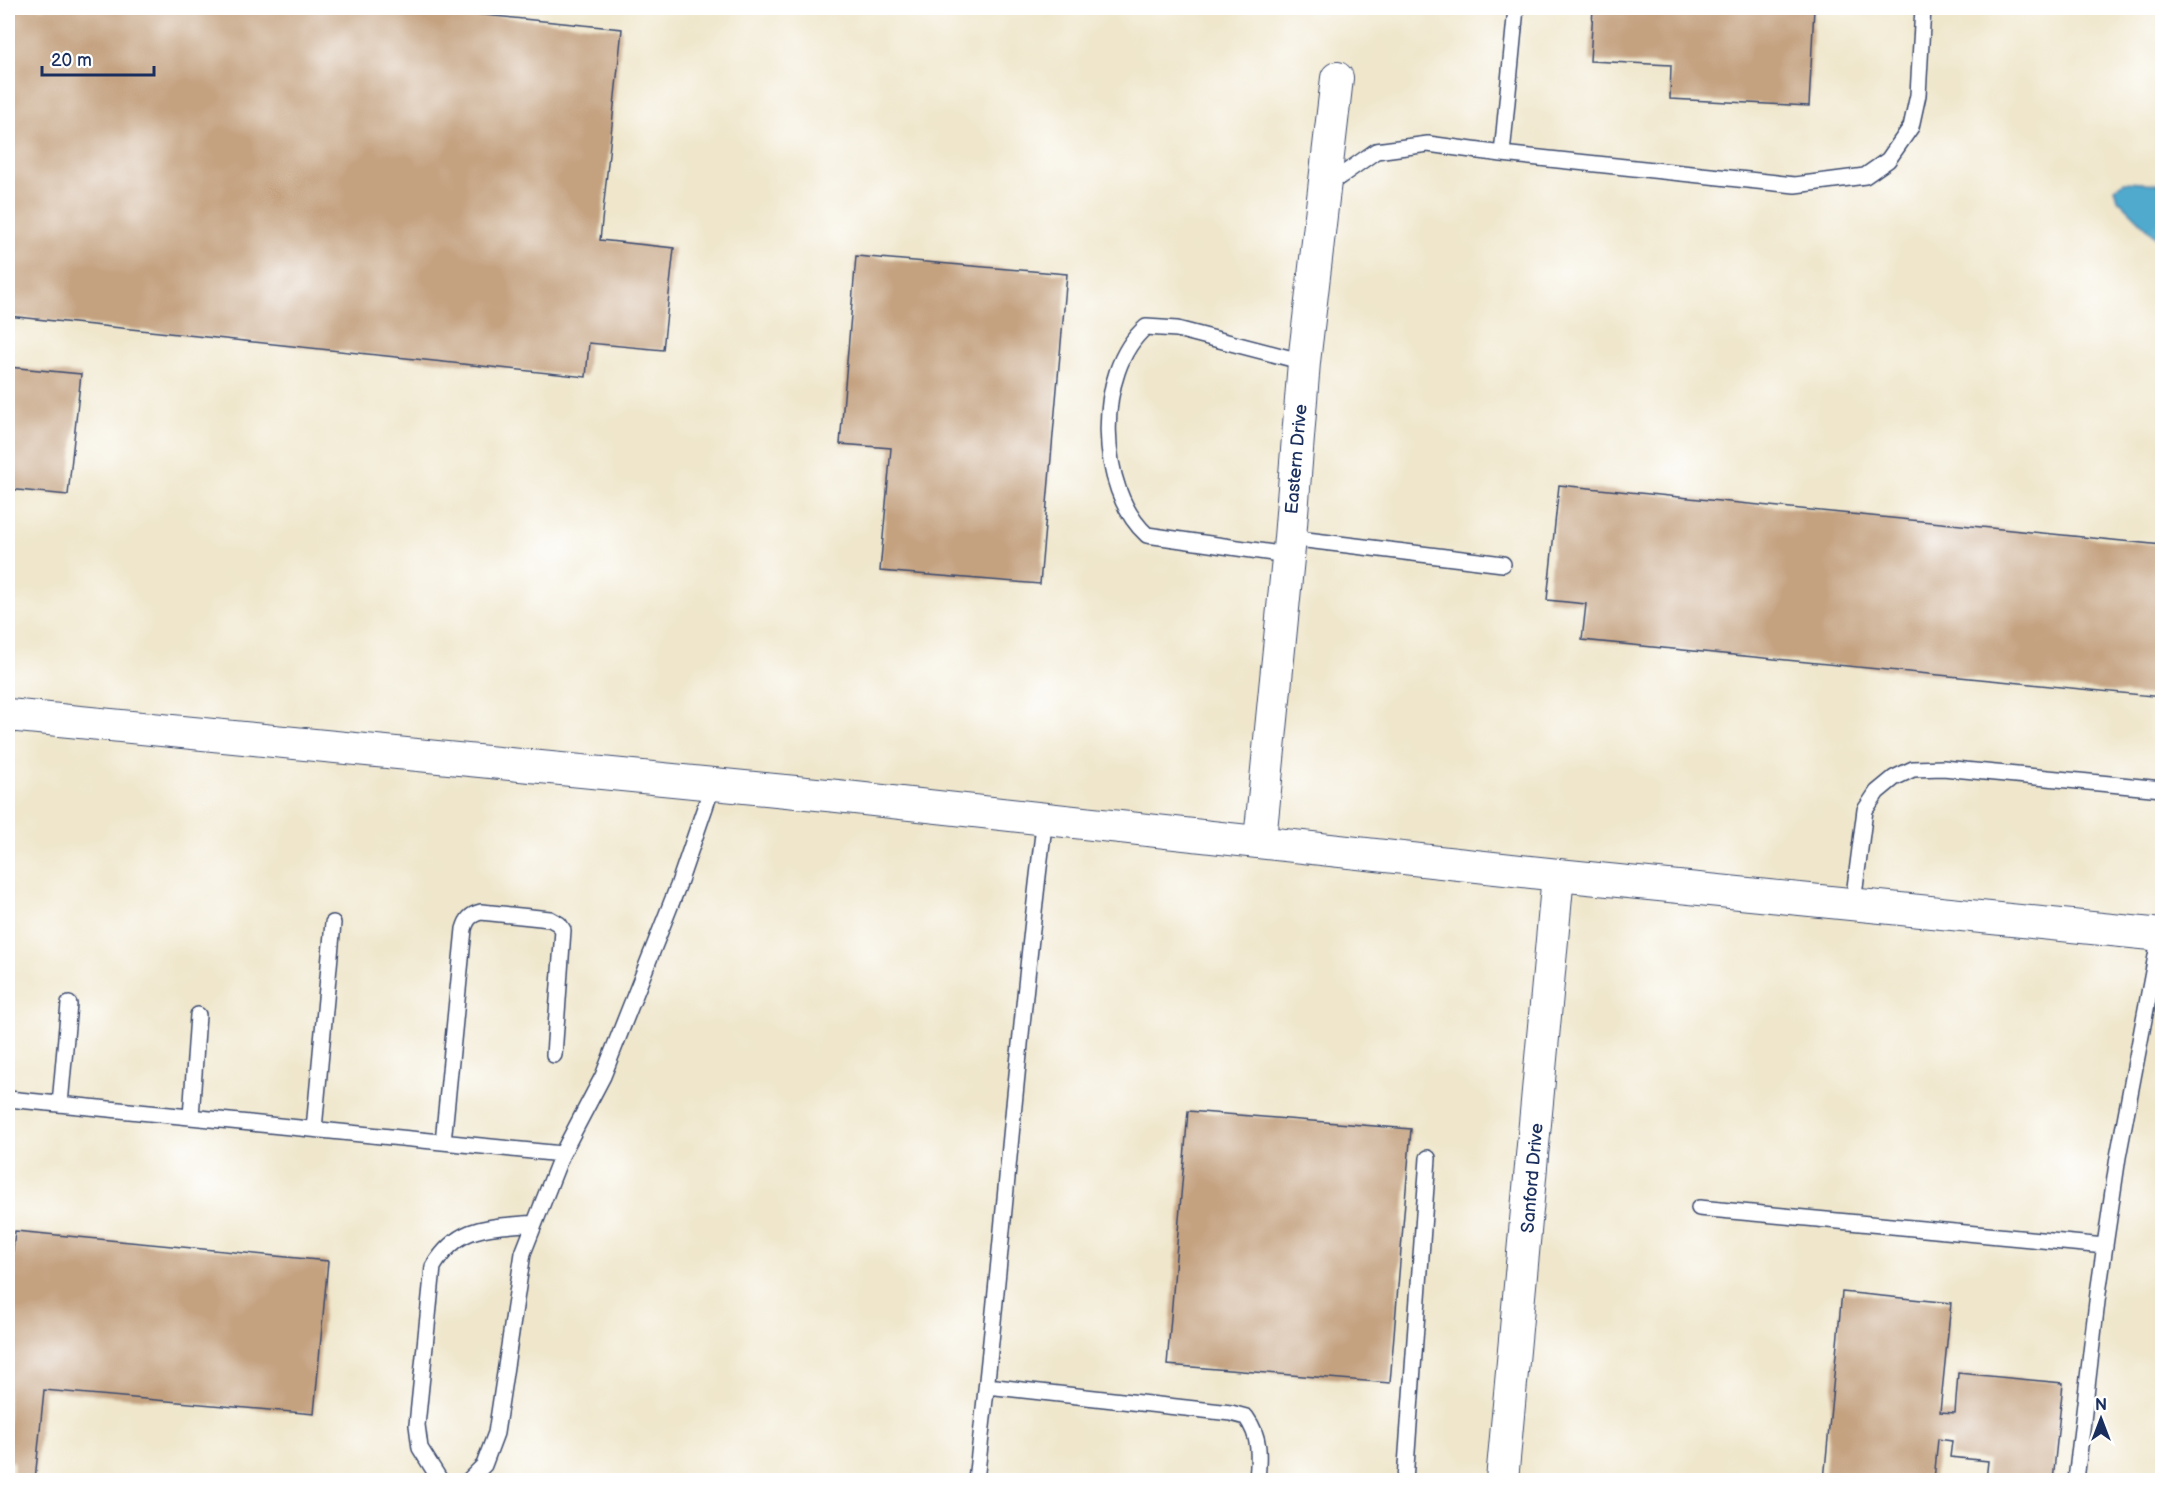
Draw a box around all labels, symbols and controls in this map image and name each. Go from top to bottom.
scale bar [42,39,154,77]
text: 20 m [51,50,92,71]
street label: Eastern Drive [1281,403,1312,515]
street label: Sanford Drive [1517,1122,1548,1234]
north arrow [2071,1389,2131,1449]
text: N [2095,1396,2107,1415]

